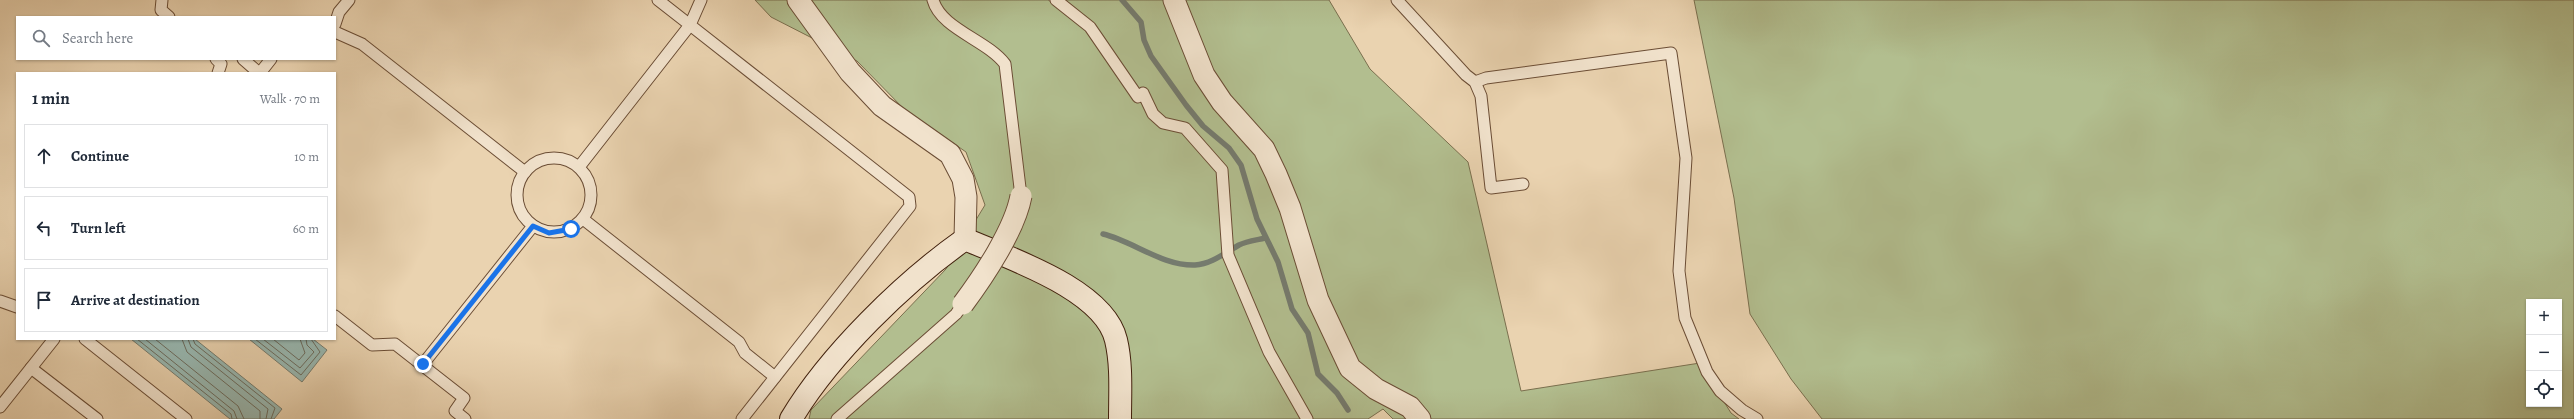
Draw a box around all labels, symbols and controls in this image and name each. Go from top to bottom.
search box [16,16,336,60]
icon: search [30,27,52,49]
text: Search here [62,28,133,48]
text: 1 min [32,87,70,110]
text: Walk · 70 m [260,90,320,107]
icon: ahead [33,145,55,167]
text: Continue [71,146,129,166]
text: 10 m [294,148,319,165]
icon: left [33,217,55,239]
text: Turn left [71,218,126,238]
text: 60 m [293,220,319,237]
route start [562,220,580,238]
icon: arrive [33,289,55,311]
text: Arrive at destination [71,290,200,310]
map controls [2526,299,2562,407]
button: + [2526,299,2562,335]
button: − [2526,335,2562,371]
route end [414,355,432,373]
button: locate [2526,371,2562,407]

